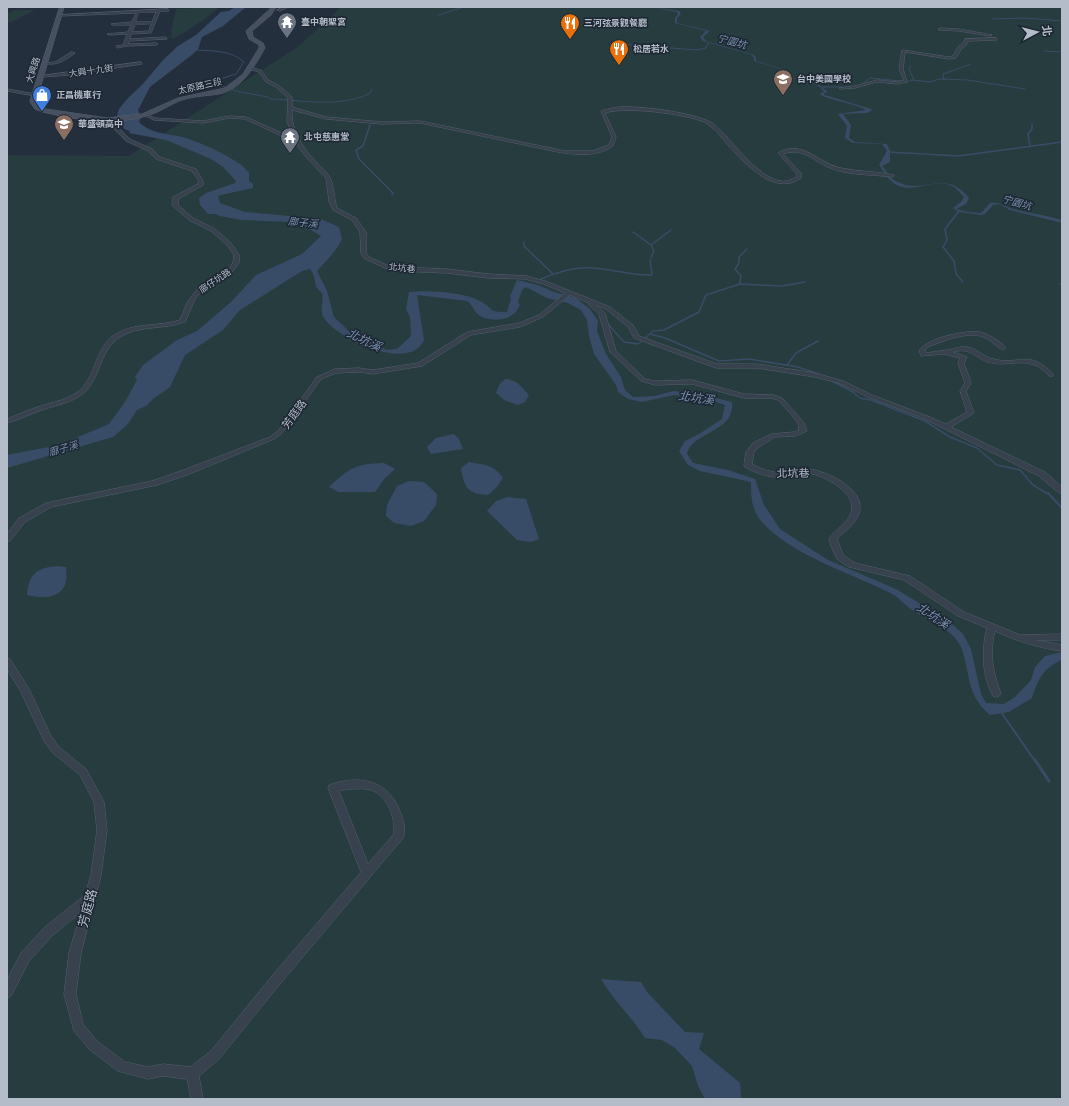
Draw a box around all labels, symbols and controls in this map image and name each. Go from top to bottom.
temple icon: 臺中朝聖宮 [276,11,298,39]
restaurant icon: 三河弦景觀餐廳 [559,12,581,40]
north arrow [1017,12,1057,52]
place label: 臺中朝聖宮 [301,15,346,28]
place label: 三河弦景觀餐廳 [584,16,647,29]
text: 北 [1038,24,1056,37]
water label: 宁園坑 [715,30,750,53]
restaurant icon: 松居若水 [608,38,630,66]
place label: 松居若水 [633,42,669,55]
street label: 大興路 [22,55,43,85]
street label: 大興十九街 [68,61,114,80]
school or university icon: 台中美國學校 [772,68,794,96]
place label: 台中美國學校 [797,72,852,85]
street label: 太原路三段 [176,74,223,97]
shop icon: 正昌機車行 [31,84,53,112]
place label: 正昌機車行 [56,88,102,101]
school or university icon: 華盛頓高中 [53,113,75,141]
place label: 華盛頓高中 [78,117,123,130]
temple icon: 北屯慈惠堂 [279,126,301,154]
place label: 北屯慈惠堂 [304,130,349,143]
water label: 宁園坑 [1000,191,1035,214]
water label: 廍子溪 [287,213,321,232]
street label: 北坑巷 [388,260,416,275]
street label: 廍仔坑路 [196,265,233,296]
water label: 北坑溪 [344,323,386,357]
water label: 北坑溪 [677,386,717,410]
street label: 芳庭路 [278,396,310,432]
water label: 廍子溪 [47,437,82,460]
street label: 北坑巷 [776,465,810,481]
water label: 北坑溪 [913,598,955,635]
street label: 芳庭路 [72,887,102,929]

